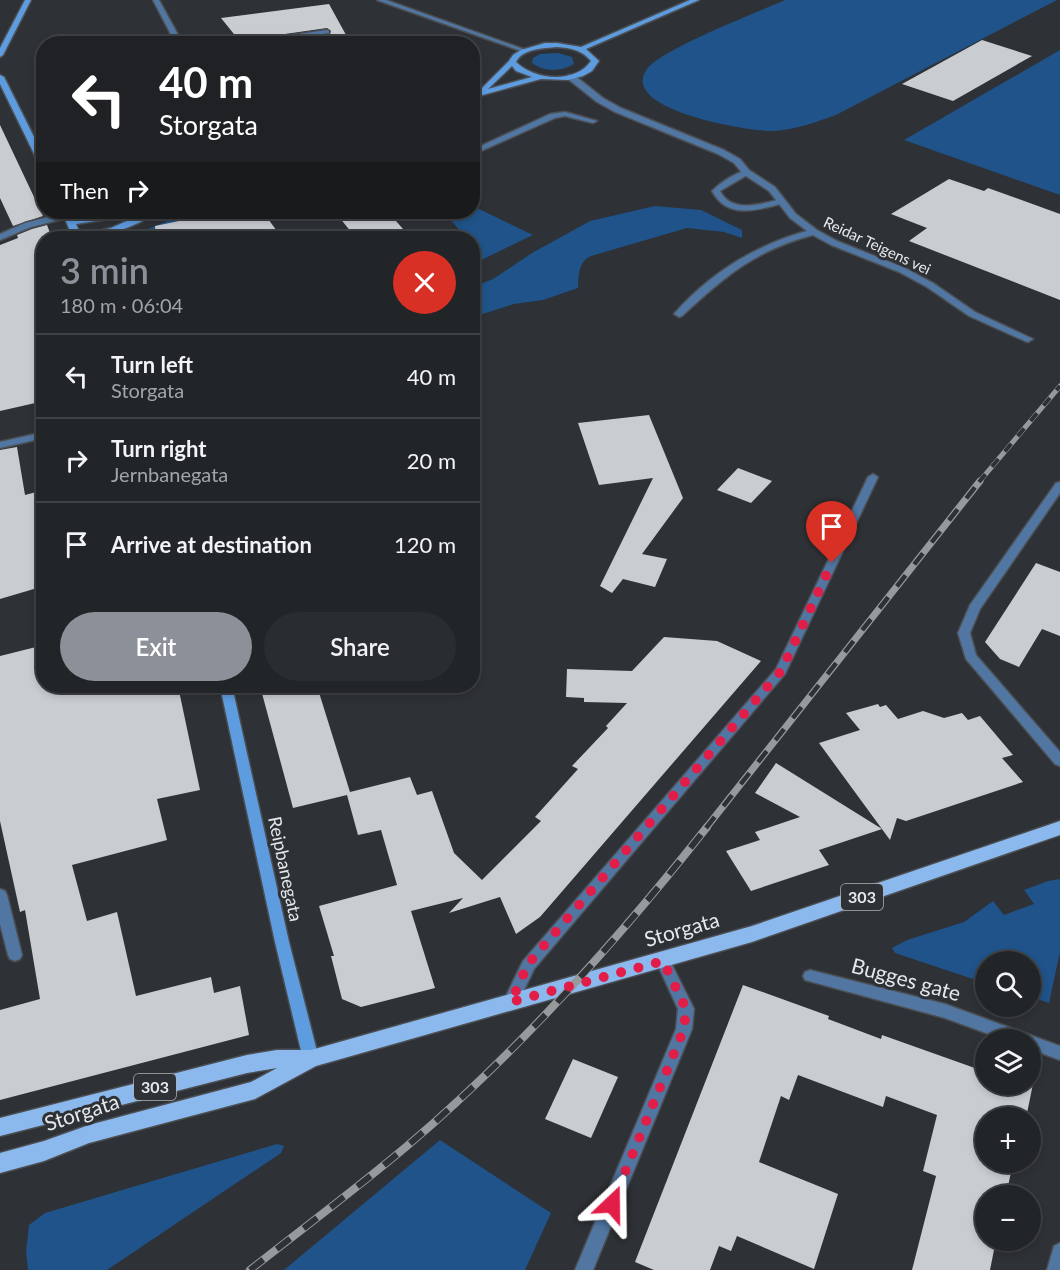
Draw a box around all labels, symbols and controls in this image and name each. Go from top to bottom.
text: 40 m [159,57,253,107]
icon: left [60,60,138,138]
text: Storgata [159,108,258,141]
icon: right [121,174,154,207]
text: Then [60,177,109,204]
street label: Reidar Teigens vei [821,212,934,278]
text: 3 min [60,248,149,292]
button: close [393,251,456,314]
text: 180 m · 06:04 [60,293,183,317]
text: Turn left [111,351,193,378]
icon: left [60,360,93,393]
text: 40 m [407,363,456,390]
text: Storgata [111,378,184,402]
text: Turn right [111,435,206,462]
icon: right [60,444,93,477]
text: 20 m [407,447,456,474]
text: Jernbanegata [111,462,228,486]
pin [806,501,857,563]
icon: arrive [815,510,848,543]
icon: arrive [60,528,93,561]
text: Arrive at destination [111,531,312,558]
text: 120 m [394,531,456,558]
button: Exit [60,612,252,681]
button: Share [264,612,456,681]
street label: Reipbanegata [264,814,308,923]
road number: 303 [841,884,883,910]
street label: Storgata [641,906,722,951]
map controls [975,951,1041,1251]
button: search [975,951,1041,1017]
street label: Bugges gate [849,952,964,1005]
button: layers [975,1029,1041,1095]
road number: 303 [134,1074,176,1100]
street label: Storgata [41,1088,122,1135]
button: + [975,1107,1041,1173]
position arrow [580,1172,644,1236]
button: − [975,1185,1041,1251]

